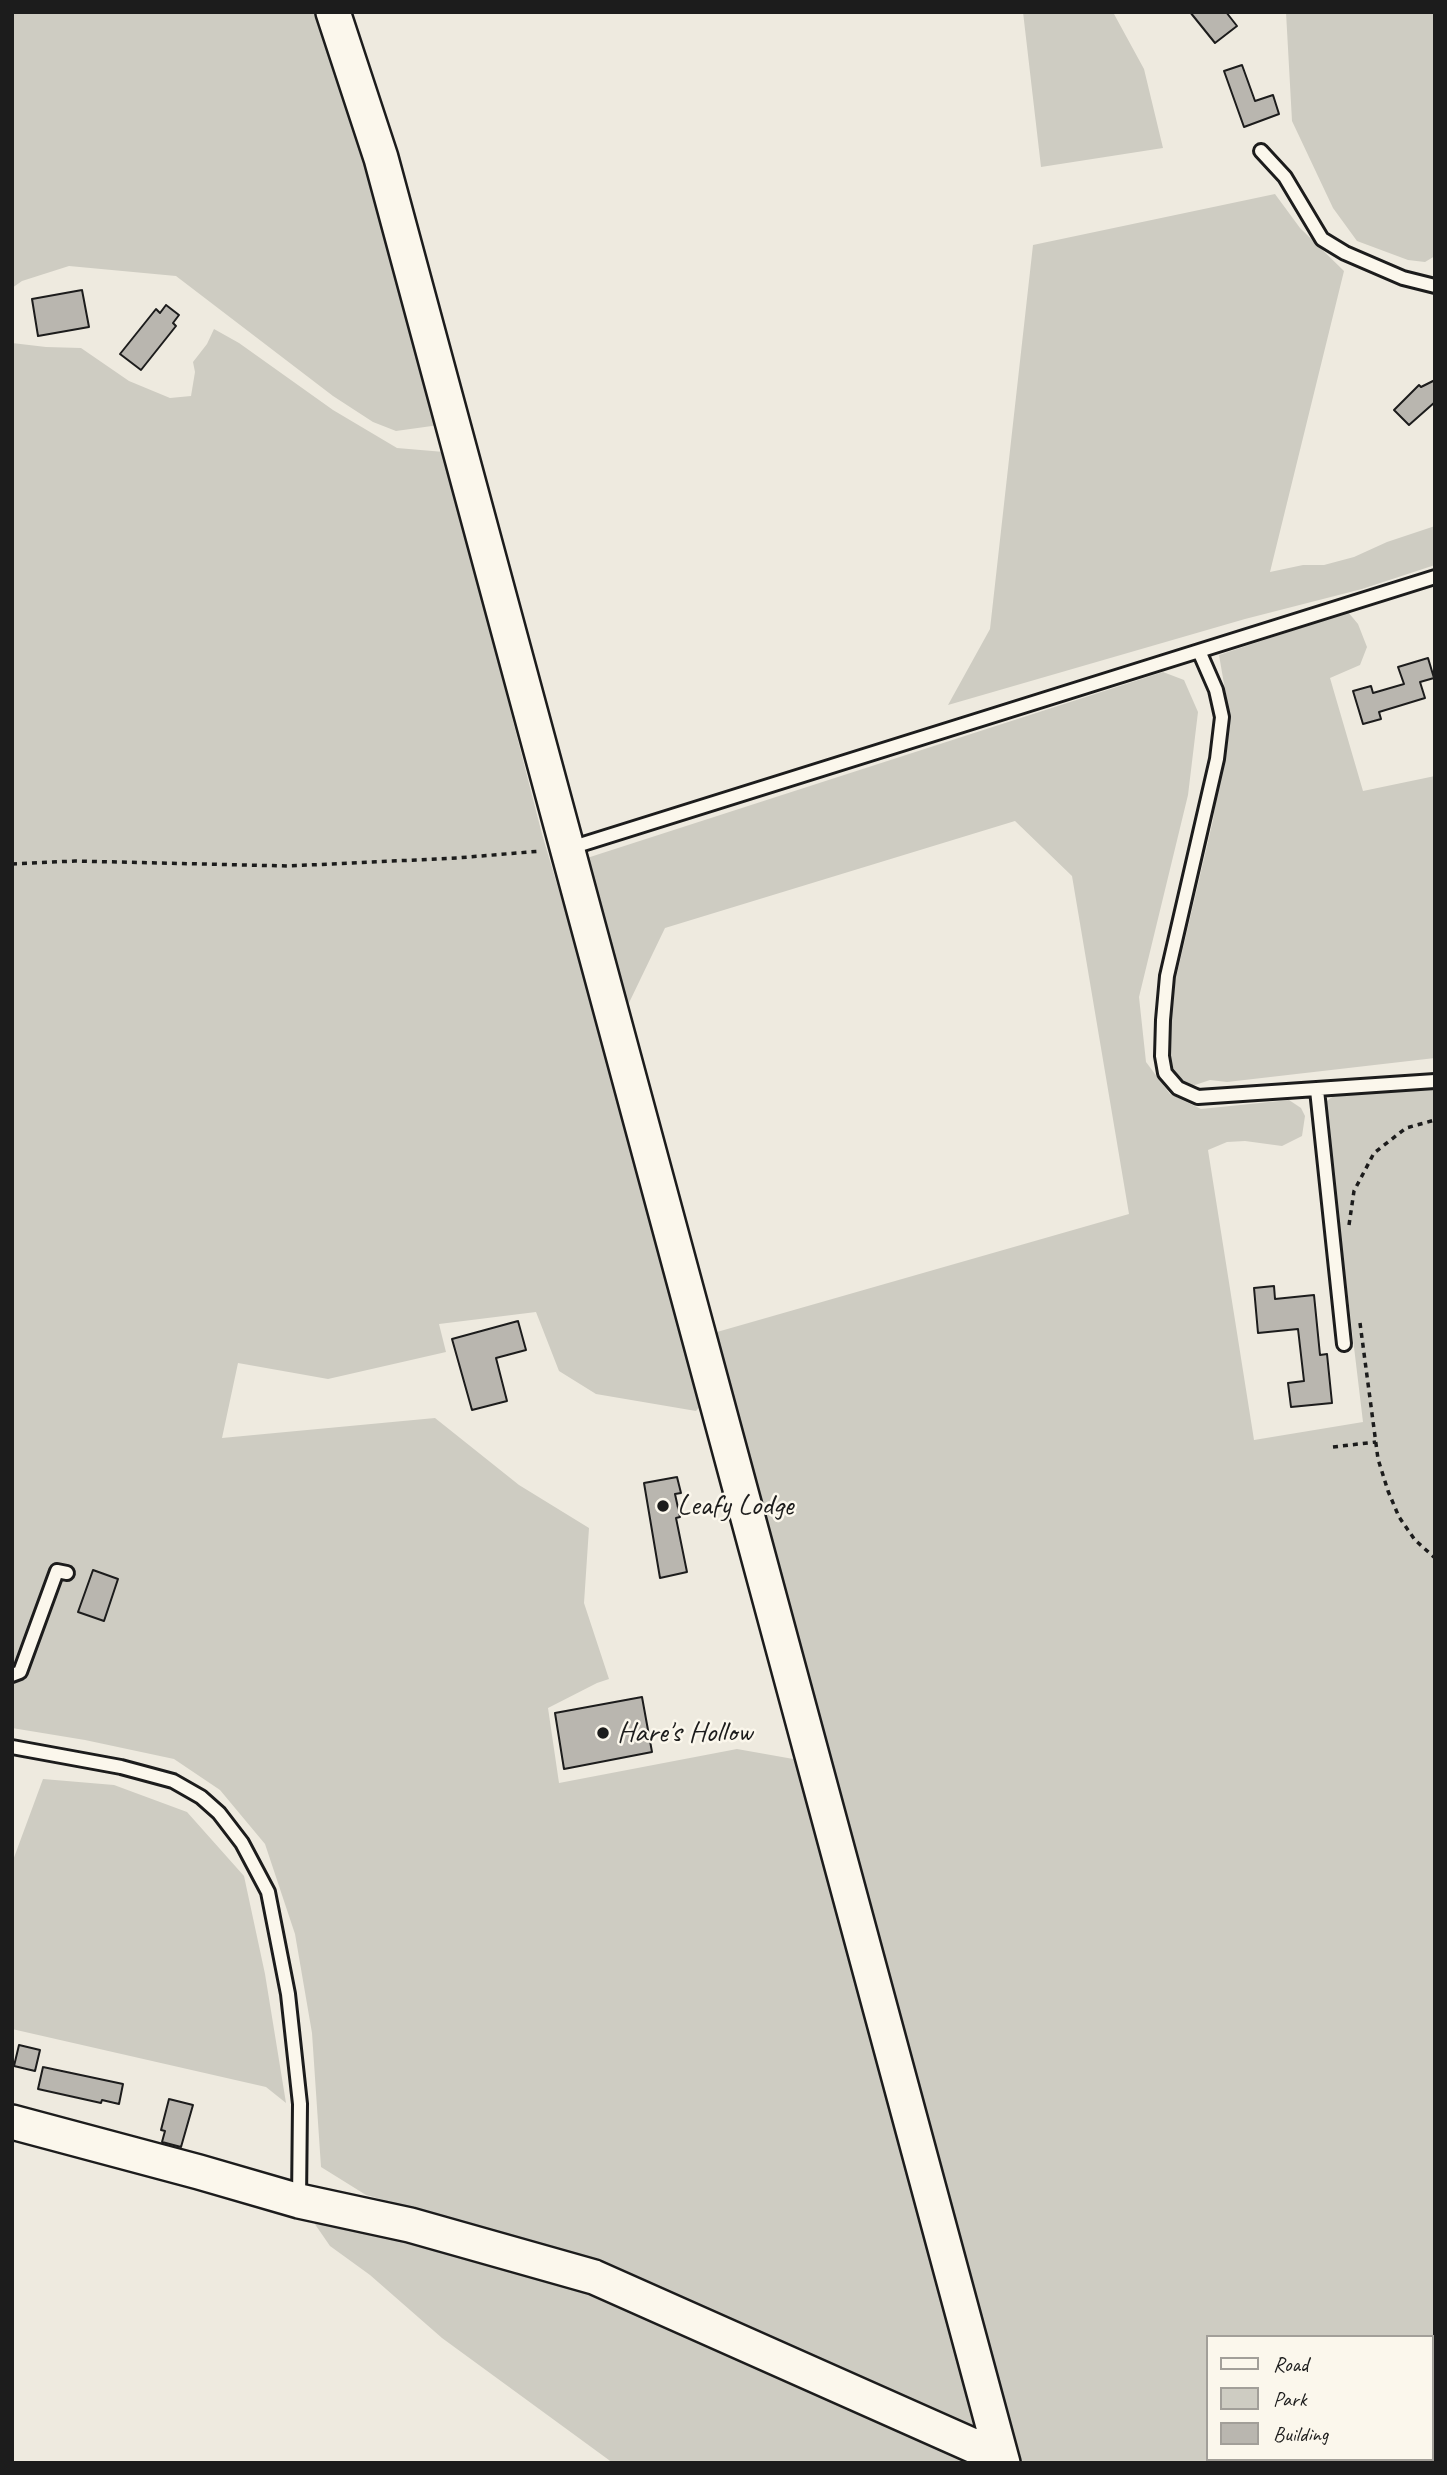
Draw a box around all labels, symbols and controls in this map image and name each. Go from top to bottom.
place label: Leafy Lodge [677,1488,793,1524]
marker: Leafy Lodge [655,1498,671,1514]
place label: Hare's Hollow [617,1715,752,1751]
marker: Hare's Hollow [595,1725,611,1741]
legend [1206,2335,1433,2461]
text: Road [1273,2351,1308,2377]
text: Park [1273,2386,1306,2412]
text: Building [1273,2421,1328,2447]

